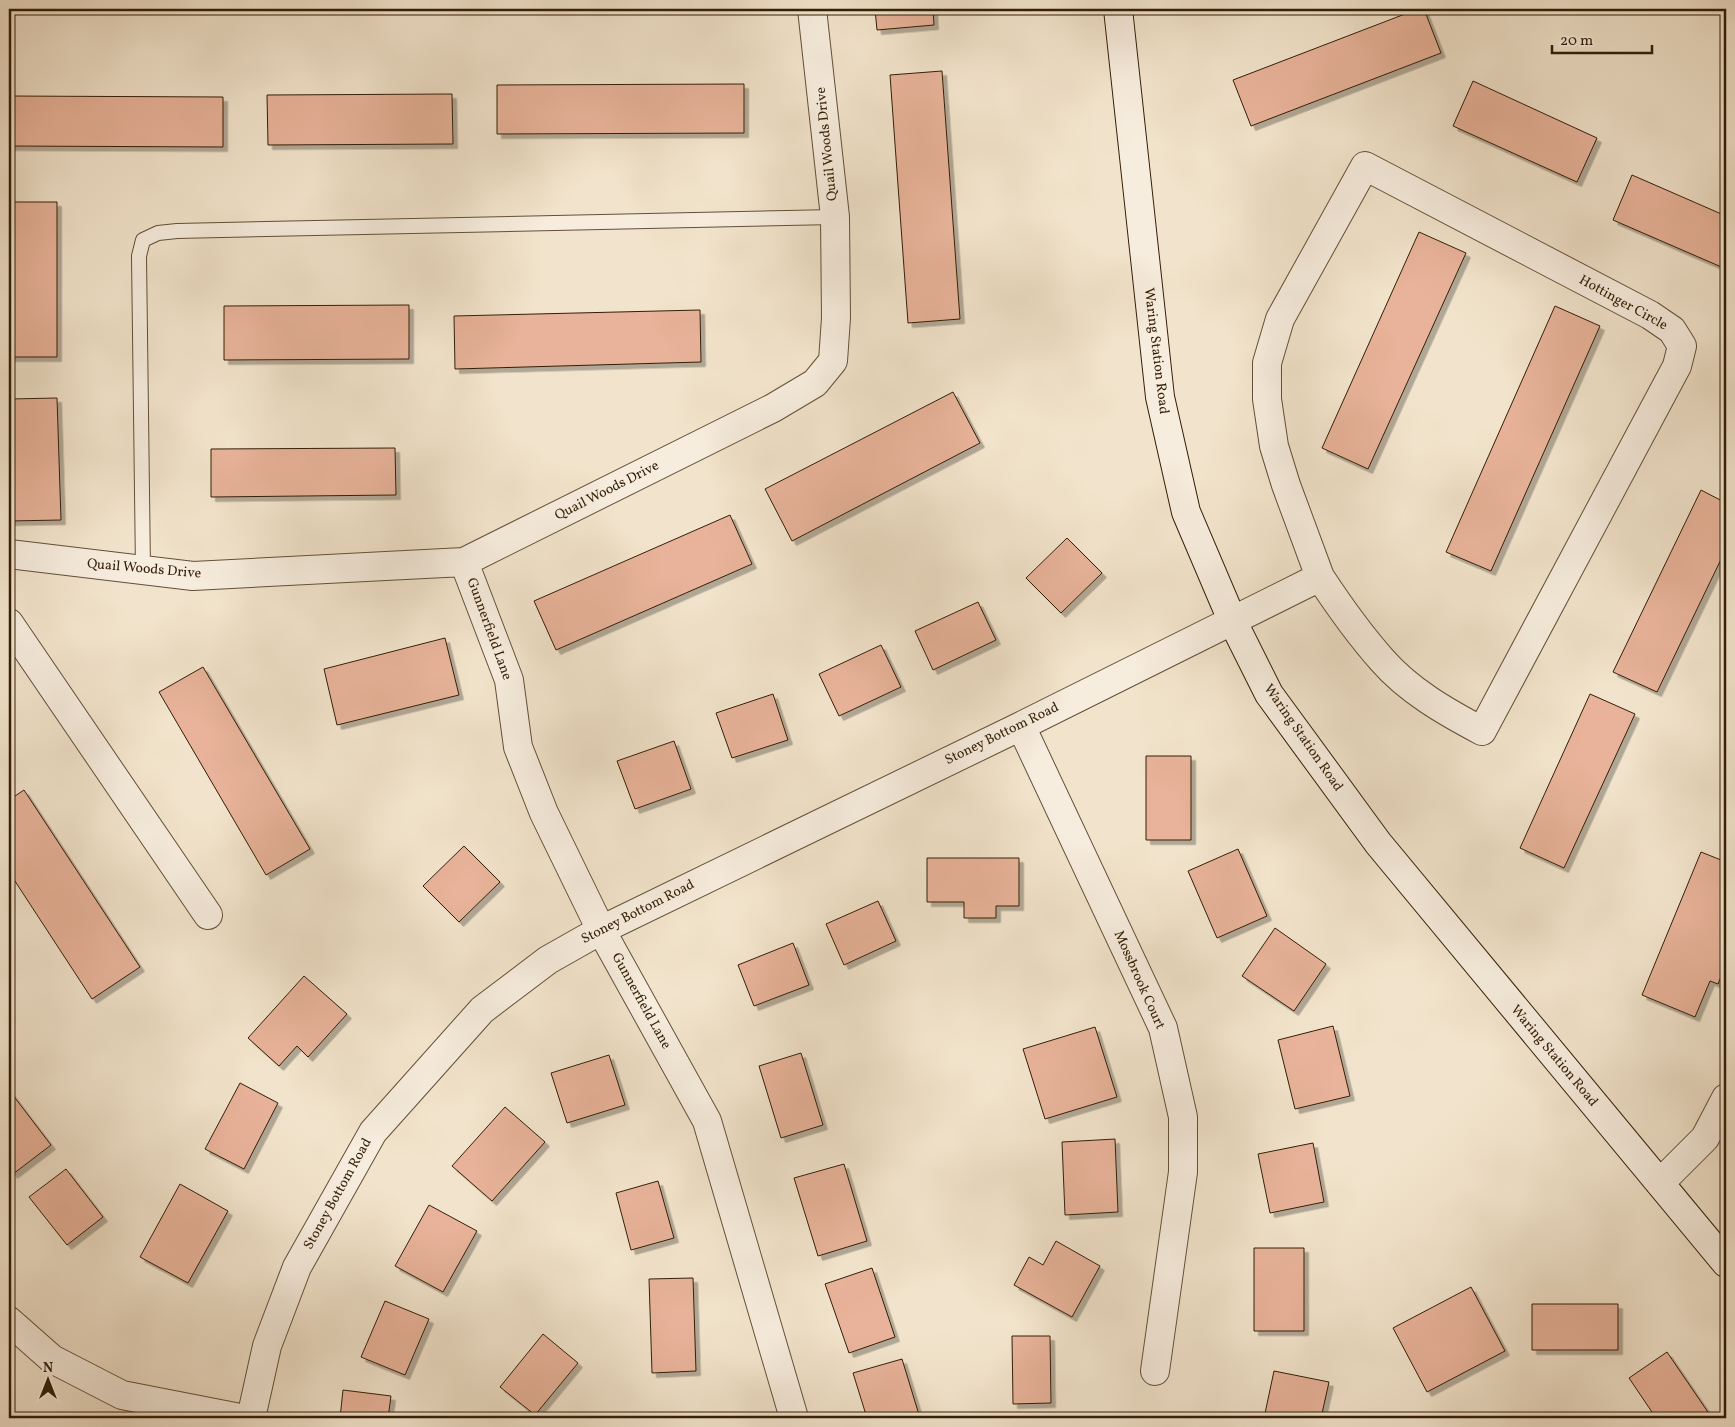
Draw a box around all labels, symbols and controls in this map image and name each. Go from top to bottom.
scale bar [1552,22,1652,54]
text: 20 m [1560,31,1593,52]
street label: Quail Woods Drive [812,86,842,202]
street label: Hottinger Circle [1575,271,1671,335]
street label: Waring Station Road [1139,287,1173,415]
street label: Quail Woods Drive [552,456,663,525]
street label: Quail Woods Drive [86,555,202,583]
street label: Gunnerfield Lane [462,575,516,683]
street label: Waring Station Road [1259,680,1347,796]
street label: Stoney Bottom Road [942,698,1062,770]
street label: Stoney Bottom Road [578,875,698,949]
street label: Mossbrook Court [1109,928,1169,1032]
street label: Gunnerfield Lane [607,949,676,1053]
street label: Waring Station Road [1506,1001,1602,1111]
street label: Stoney Bottom Road [299,1135,377,1253]
north arrow [22,1354,72,1404]
text: N [43,1359,53,1378]

